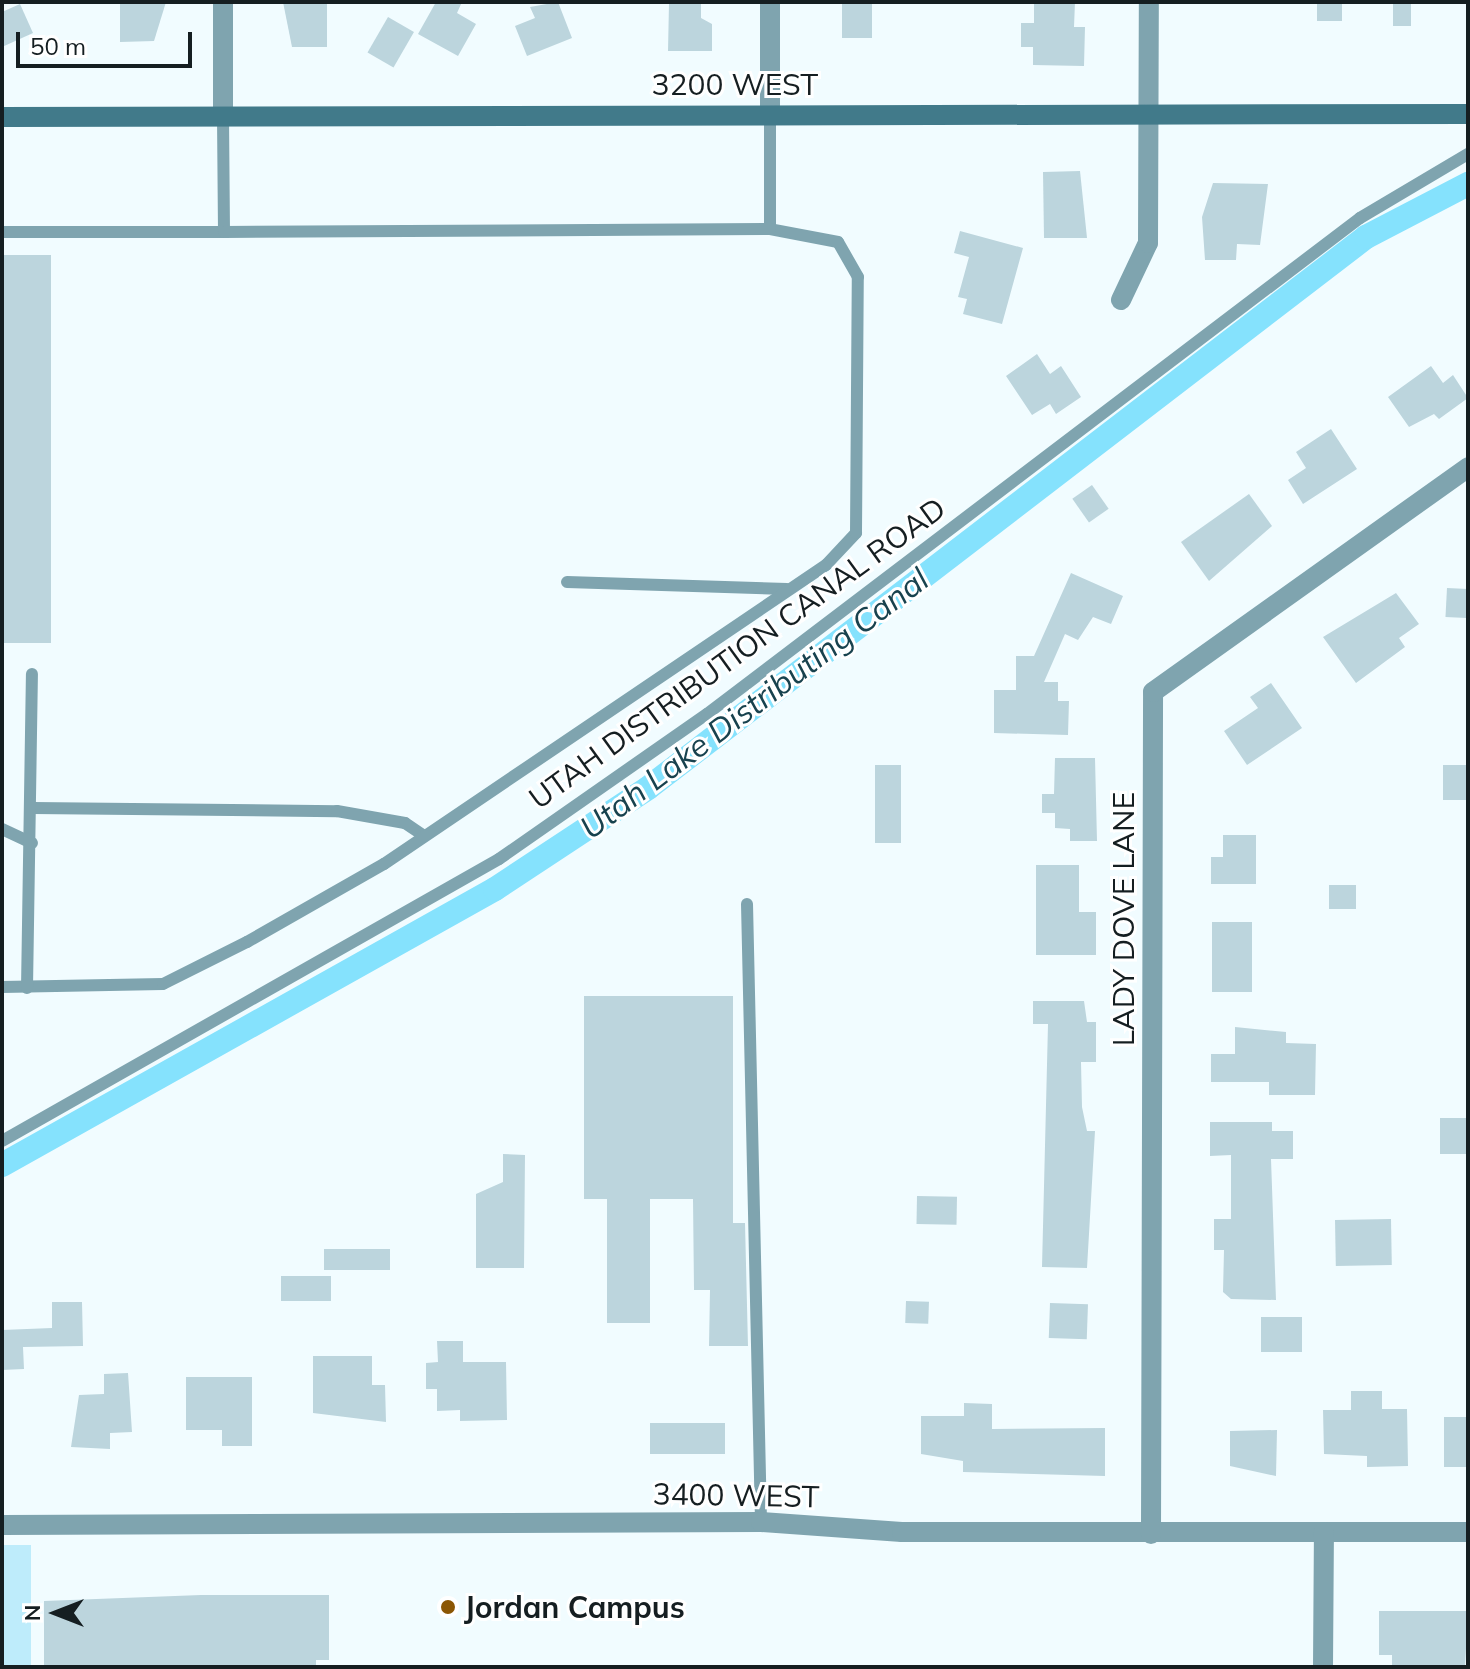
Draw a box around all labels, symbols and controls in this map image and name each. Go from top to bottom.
scale bar [20,16,196,66]
text: 50 m [30,31,86,61]
street label: 3200 WEST [652,66,818,102]
street label: UTAH DISTRIBUTION CANAL ROAD [522,490,952,816]
water label: Utah Lake Distributing Canal [572,559,936,847]
street label: LADY DOVE LANE [1105,792,1141,1046]
street label: 3400 WEST [652,1476,820,1514]
north arrow [16,1573,96,1653]
place label: Jordan Campus [464,1589,685,1625]
marker: Jordan Campus [439,1598,457,1616]
text: N [18,1605,46,1621]

